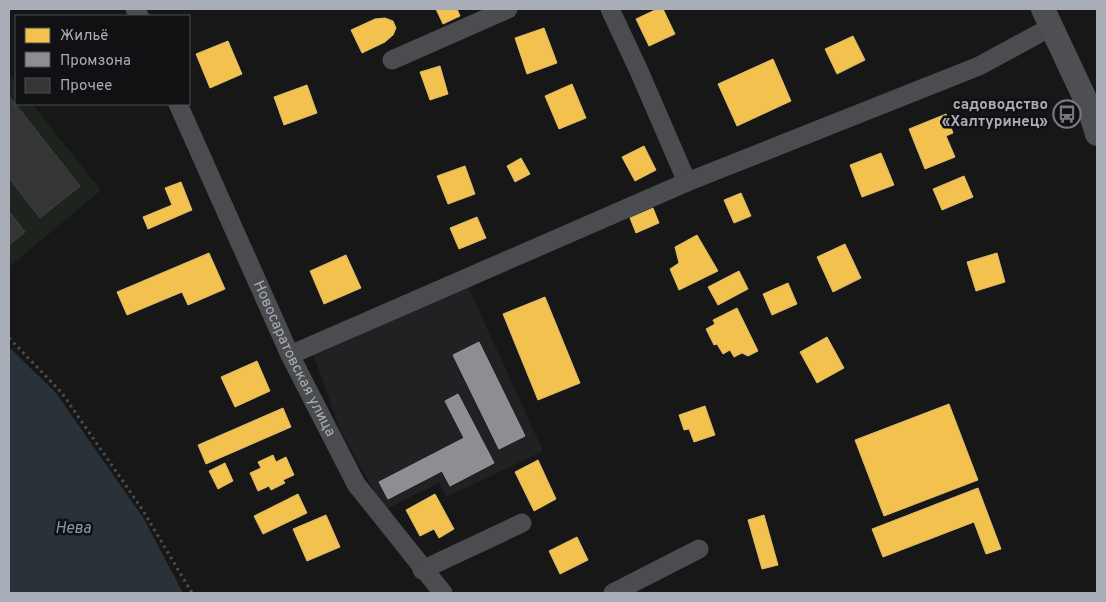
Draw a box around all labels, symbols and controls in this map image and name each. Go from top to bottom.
legend [15,15,190,105]
text: Жильё [60,27,108,46]
text: Промзона [60,52,131,71]
text: Прочее [60,77,112,96]
place label: садоводство «Халтуринец» [942,96,1048,132]
bus stop icon: садоводство «Халтуринец» [1052,99,1082,129]
street label: Новосаратовская улица [249,278,340,440]
water label: Нева [55,519,92,539]

